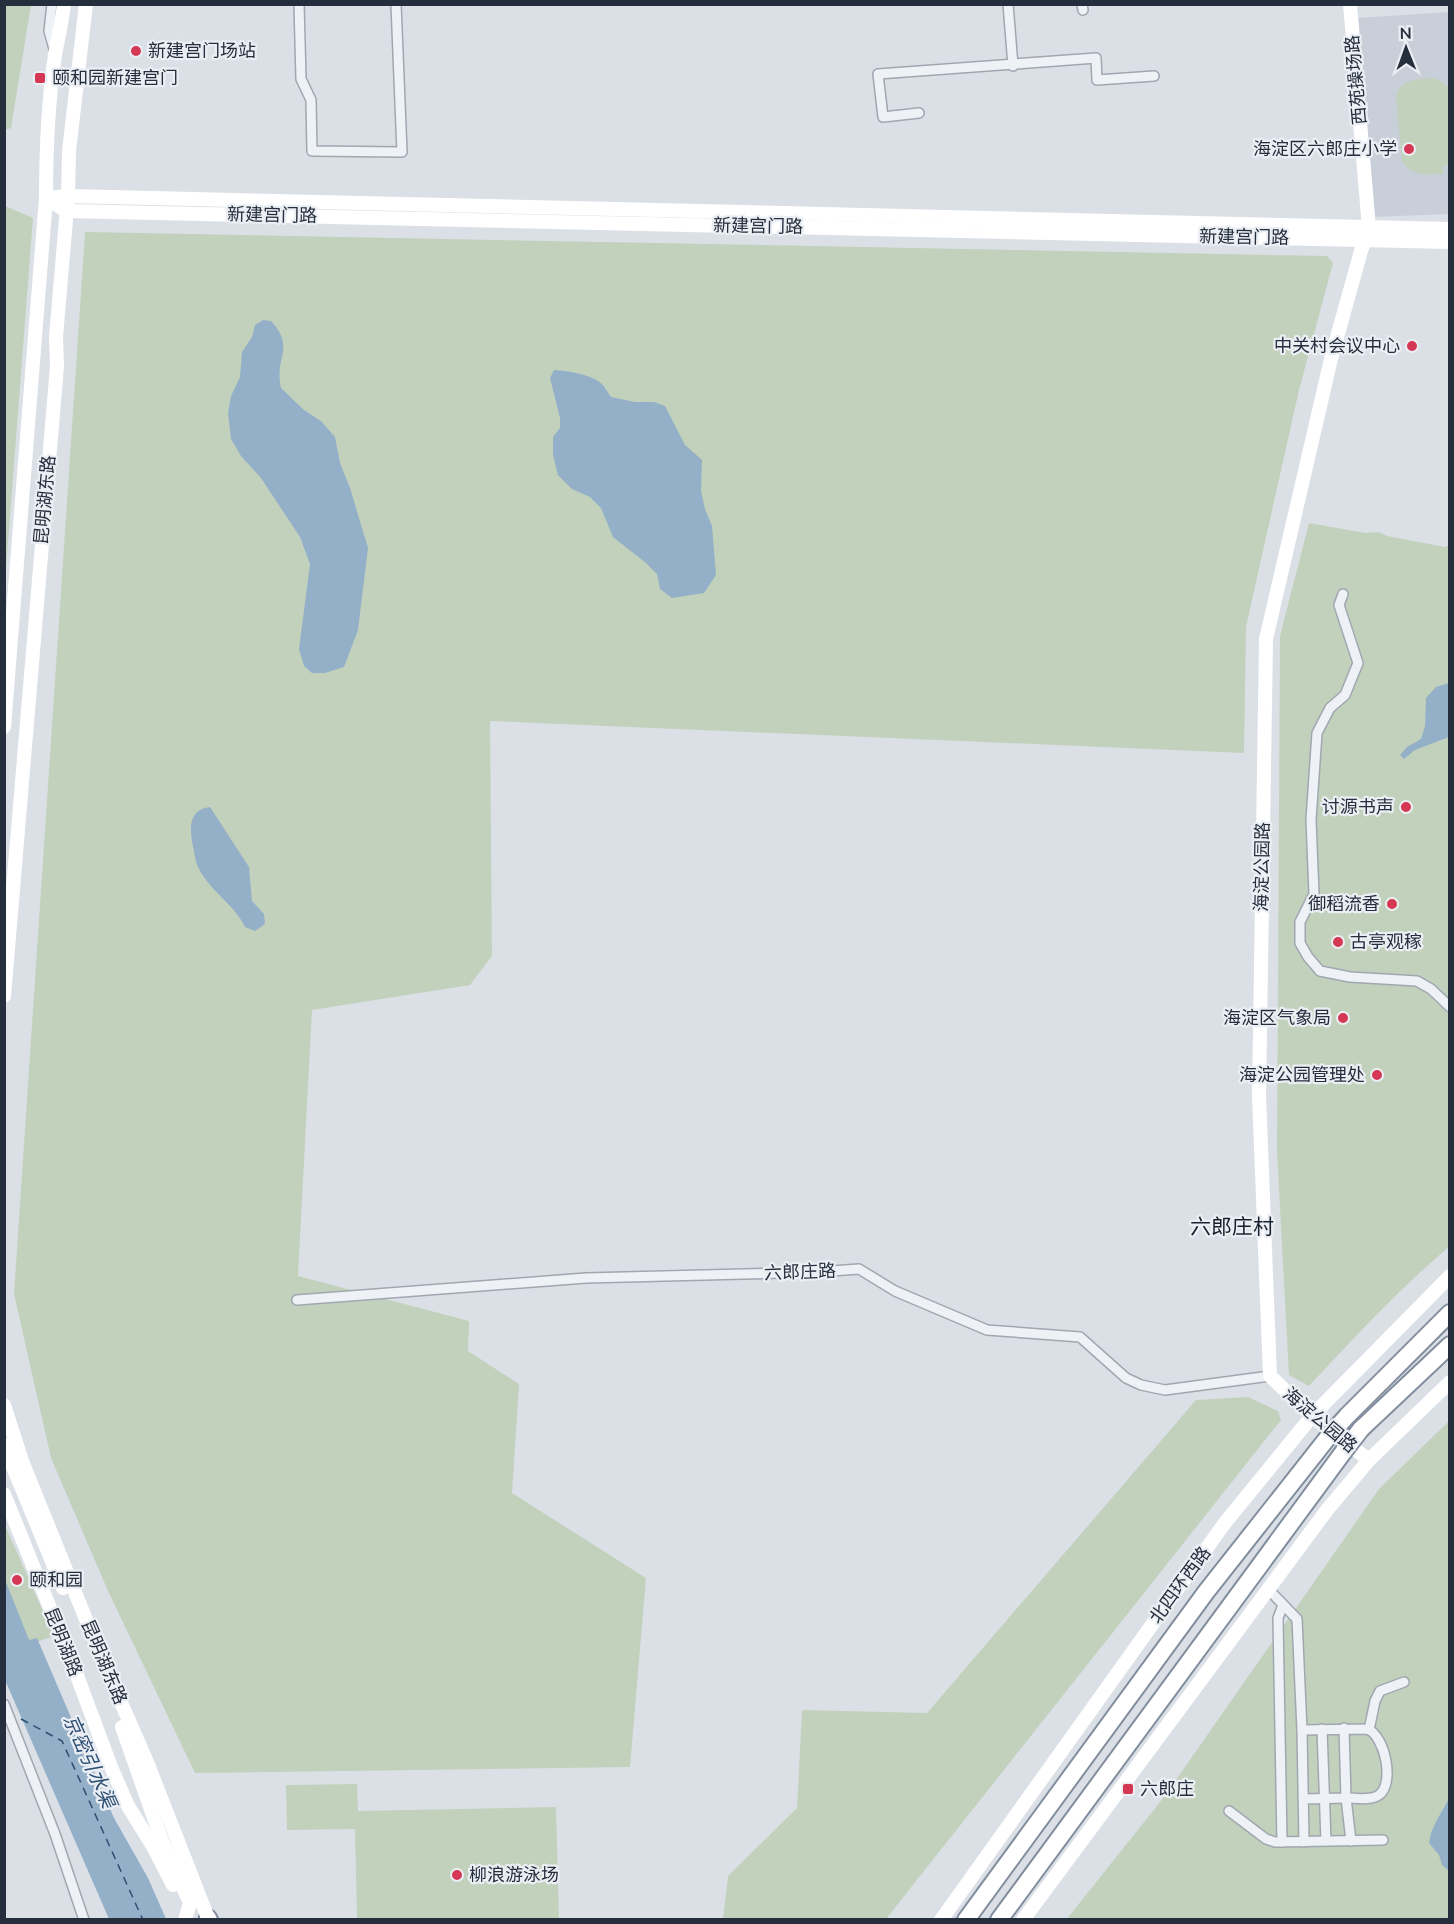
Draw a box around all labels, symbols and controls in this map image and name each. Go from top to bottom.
north arrow [1376,18,1436,78]
text: N [1400,23,1412,43]
street label: 西苑操场路 [1340,34,1371,126]
place label: 新建宫门场站 [148,39,256,62]
marker: 新建宫门场站 [129,44,143,58]
place label: 颐和园新建宫门 [52,66,178,89]
marker: 颐和园新建宫门 [33,71,47,85]
place label: 海淀区六郎庄小学 [1253,137,1397,160]
marker: 海淀区六郎庄小学 [1402,142,1416,156]
street label: 新建宫门路 [227,202,317,227]
street label: 新建宫门路 [713,213,803,238]
street label: 新建宫门路 [1199,224,1289,249]
place label: 中关村会议中心 [1274,334,1400,357]
marker: 中关村会议中心 [1405,339,1419,353]
street label: 昆明湖东路 [29,454,60,546]
place label: 讨源书声 [1322,795,1394,818]
marker: 讨源书声 [1399,800,1413,814]
street label: 海淀公园路 [1249,822,1274,912]
place label: 御稻流香 [1308,892,1380,915]
marker: 御稻流香 [1385,897,1399,911]
place label: 古亭观稼 [1350,930,1422,953]
marker: 古亭观稼 [1331,935,1345,949]
place label: 海淀区气象局 [1223,1006,1331,1029]
marker: 海淀区气象局 [1336,1011,1350,1025]
place label: 海淀公园管理处 [1239,1063,1365,1086]
marker: 海淀公园管理处 [1370,1068,1384,1082]
district label: 六郎庄村 [1190,1213,1274,1239]
street label: 六郎庄路 [764,1259,836,1284]
street label: 海淀公园路 [1278,1382,1362,1457]
street label: 北四环西路 [1144,1542,1215,1628]
place label: 颐和园 [29,1568,83,1591]
marker: 颐和园 [10,1573,24,1587]
street label: 昆明湖路 [39,1604,88,1679]
street label: 昆明湖东路 [76,1616,133,1708]
water label: 京密引水渠 [59,1710,123,1814]
place label: 六郎庄 [1140,1777,1194,1800]
marker: 六郎庄 [1121,1782,1135,1796]
place label: 柳浪游泳场 [469,1863,559,1886]
marker: 柳浪游泳场 [450,1868,464,1882]

